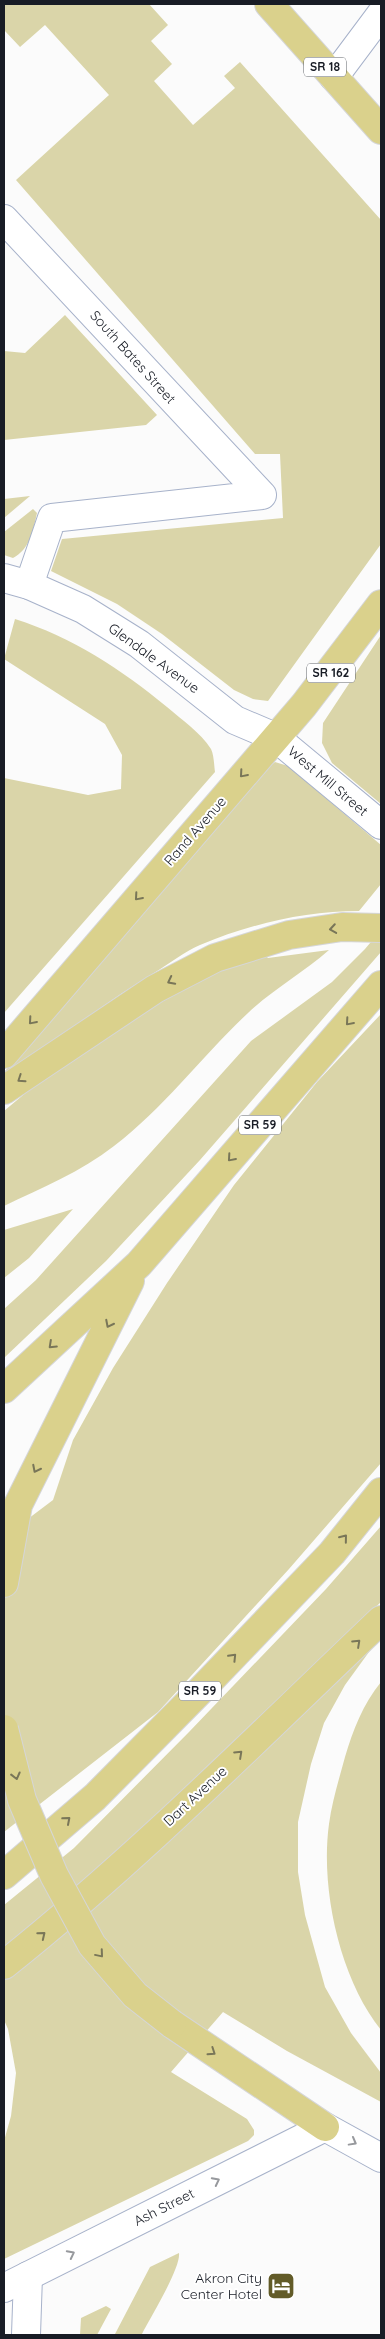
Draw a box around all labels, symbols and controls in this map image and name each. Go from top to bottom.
road number: SR 18 [304,58,346,76]
street label: South Bates Street [86,307,180,408]
street label: Glendale Avenue [105,619,203,697]
road number: SR 162 [307,664,355,682]
street label: West Mill Street [284,742,372,820]
one-way arrow [241,768,249,777]
street label: Rand Avenue [160,793,230,869]
one-way arrow [134,892,143,901]
one-way arrow [328,923,337,933]
one-way arrow [167,975,176,985]
one-way arrow [29,1015,38,1024]
one-way arrow [346,1016,355,1025]
one-way arrow [17,1073,26,1082]
road number: SR 59 [239,1116,281,1134]
one-way arrow [228,1152,237,1161]
one-way arrow [105,1318,115,1327]
one-way arrow [48,1339,57,1348]
one-way arrow [32,1464,42,1473]
one-way arrow [338,1535,346,1544]
one-way arrow [352,1640,361,1649]
one-way arrow [227,1654,236,1663]
road number: SR 59 [179,1682,221,1700]
one-way arrow [234,1751,243,1760]
street label: Dart Avenue [159,1762,231,1830]
one-way arrow [10,1772,21,1780]
one-way arrow [62,1817,71,1826]
one-way arrow [36,1932,45,1940]
one-way arrow [94,1948,103,1957]
one-way arrow [206,2046,216,2055]
one-way arrow [348,2136,357,2146]
one-way arrow [211,2177,220,2187]
street label: Ash Street [131,2184,198,2230]
one-way arrow [66,2250,75,2260]
place label: Akron City Center Hotel [181,2269,262,2303]
hotel icon: Akron City Center Hotel [266,2271,296,2301]

